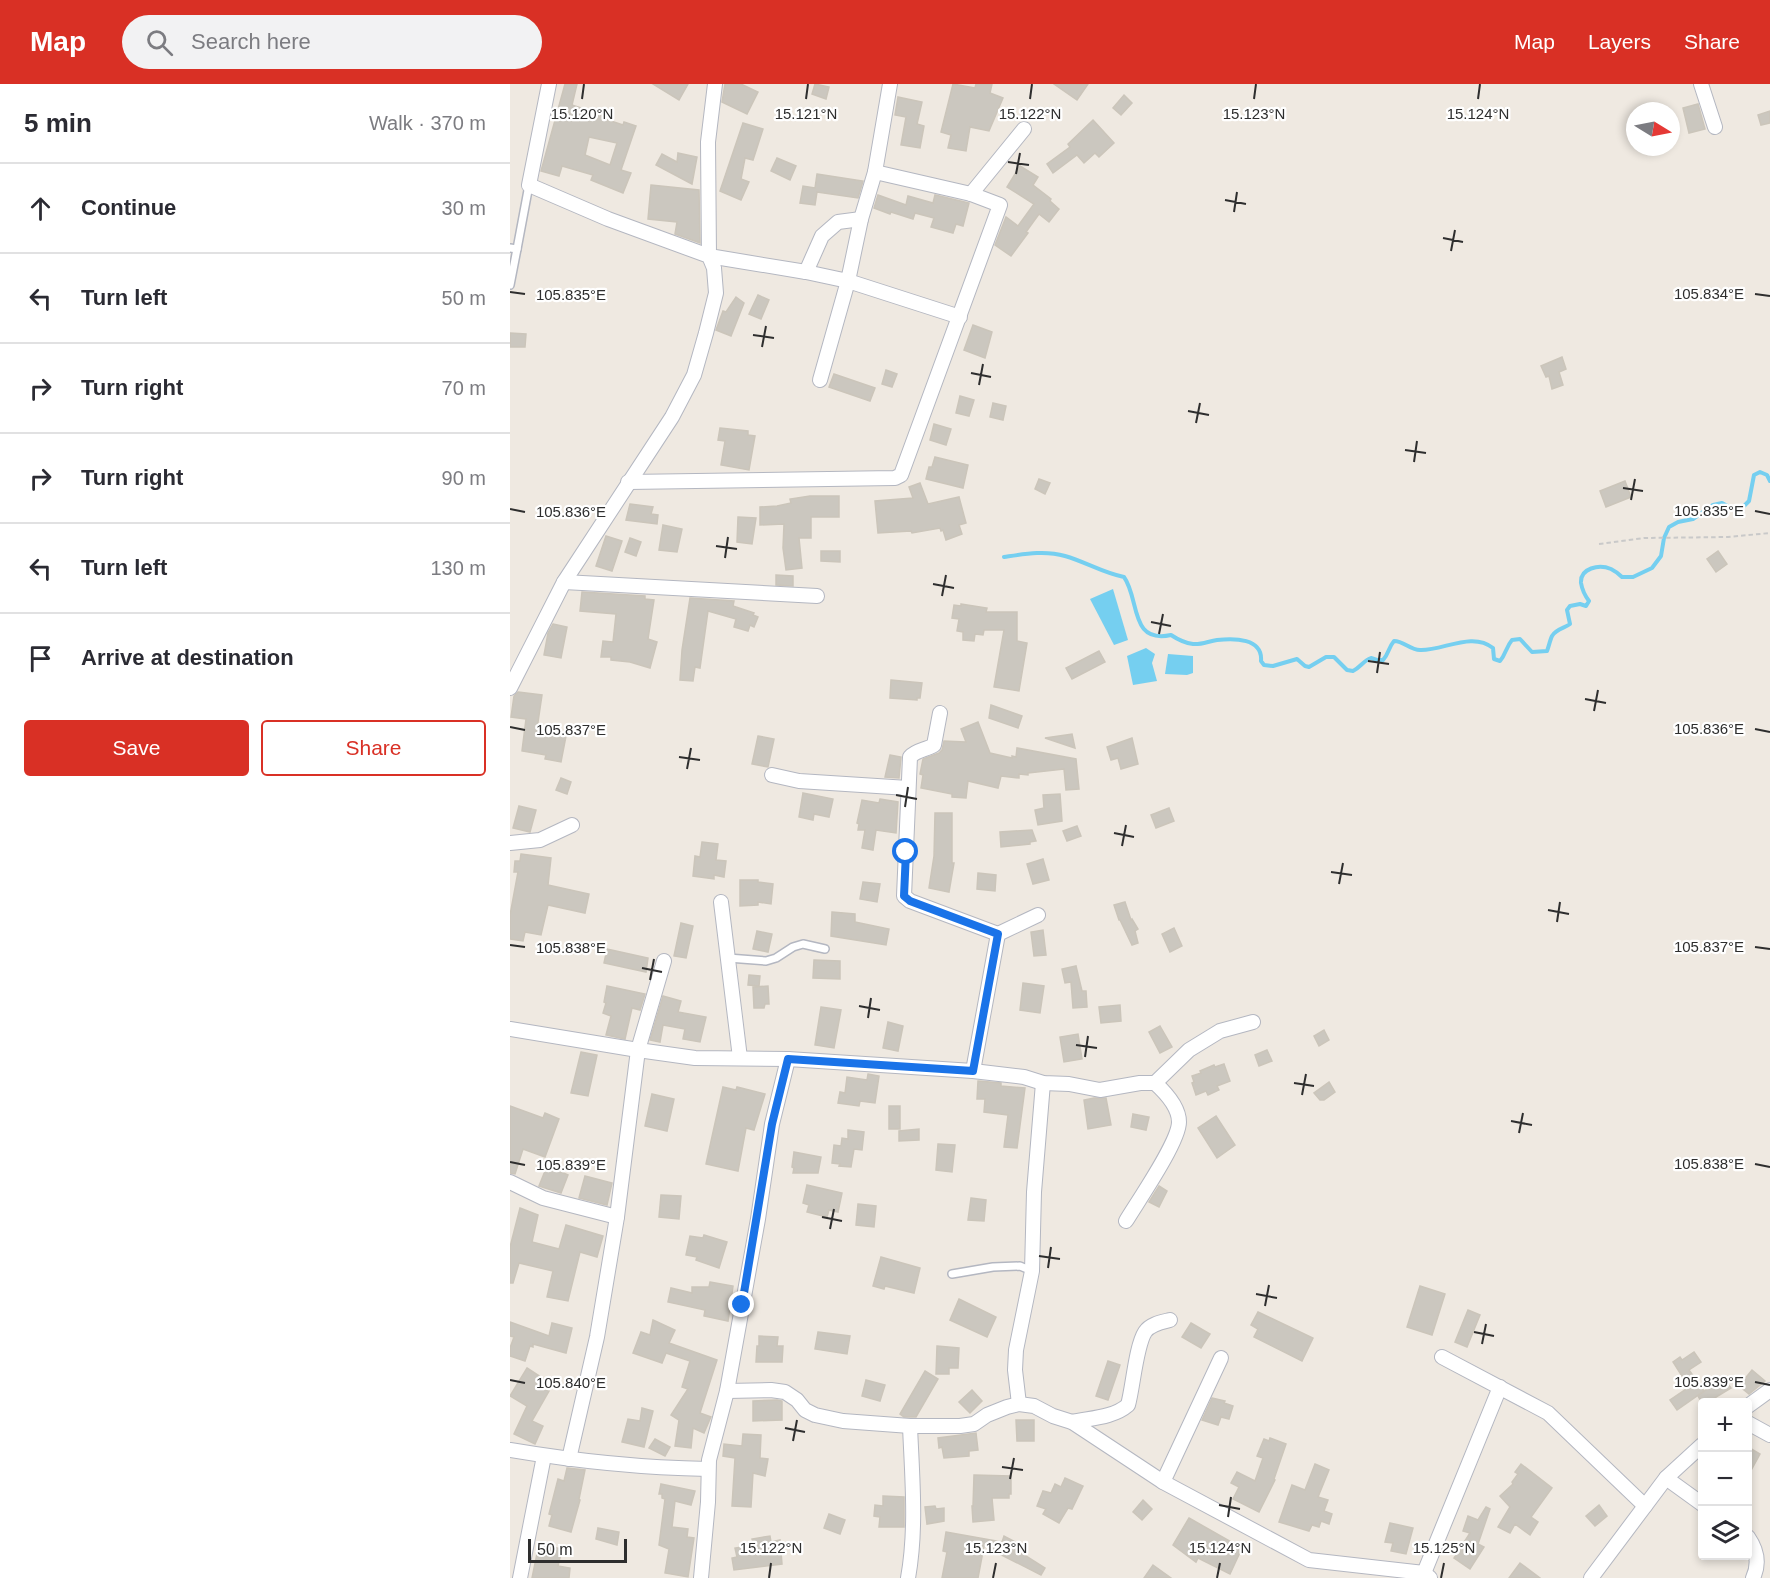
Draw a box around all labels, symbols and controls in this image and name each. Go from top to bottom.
search box [122,15,542,69]
text: Map [30,26,86,57]
icon: search [143,26,176,59]
text: Search here [191,29,311,54]
text: Map [1514,30,1555,53]
text: Layers [1588,30,1651,53]
text: Share [1684,30,1740,53]
north arrow [1626,102,1680,156]
text: 15.120°N [551,105,613,122]
text: 15.121°N [775,105,837,122]
text: 15.122°N [999,105,1061,122]
text: 15.123°N [1223,105,1285,122]
text: 15.124°N [1447,105,1509,122]
text: 5 min [24,108,92,138]
text: Walk · 370 m [369,112,486,134]
icon: ahead [24,192,57,225]
text: Continue [81,195,176,220]
text: 30 m [442,197,486,219]
icon: left [24,282,57,315]
text: Turn left [81,285,167,310]
text: 105.834°E [1674,285,1744,302]
text: 105.835°E [536,286,606,303]
text: 50 m [442,287,486,309]
icon: right [24,372,57,405]
text: Turn right [81,375,183,400]
text: 70 m [442,377,486,399]
icon: right [24,462,57,495]
text: Turn right [81,465,183,490]
text: 90 m [442,467,486,489]
text: 105.835°E [1674,502,1744,519]
text: 105.836°E [536,503,606,520]
icon: left [24,552,57,585]
text: Turn left [81,555,167,580]
text: 130 m [430,557,486,579]
icon: arrive [24,642,57,675]
text: Arrive at destination [81,645,294,670]
button: Save [24,720,249,776]
button: Share [261,720,486,776]
text: 105.836°E [1674,720,1744,737]
text: 105.837°E [536,721,606,738]
route start [892,838,918,864]
text: 105.837°E [1674,938,1744,955]
text: 105.838°E [536,939,606,956]
text: 105.838°E [1674,1155,1744,1172]
text: 105.839°E [536,1156,606,1173]
route end [728,1291,754,1317]
text: 105.839°E [1674,1373,1744,1390]
text: 105.840°E [536,1374,606,1391]
map controls [1698,1398,1752,1560]
button: + [1698,1398,1752,1452]
button: − [1698,1452,1752,1506]
button: layers [1698,1506,1752,1560]
scale bar [528,1536,627,1564]
text: 15.122°N [740,1539,802,1556]
text: 15.123°N [965,1539,1027,1556]
text: 15.124°N [1189,1539,1251,1556]
text: 15.125°N [1413,1539,1475,1556]
text: 50 m [537,1541,573,1558]

